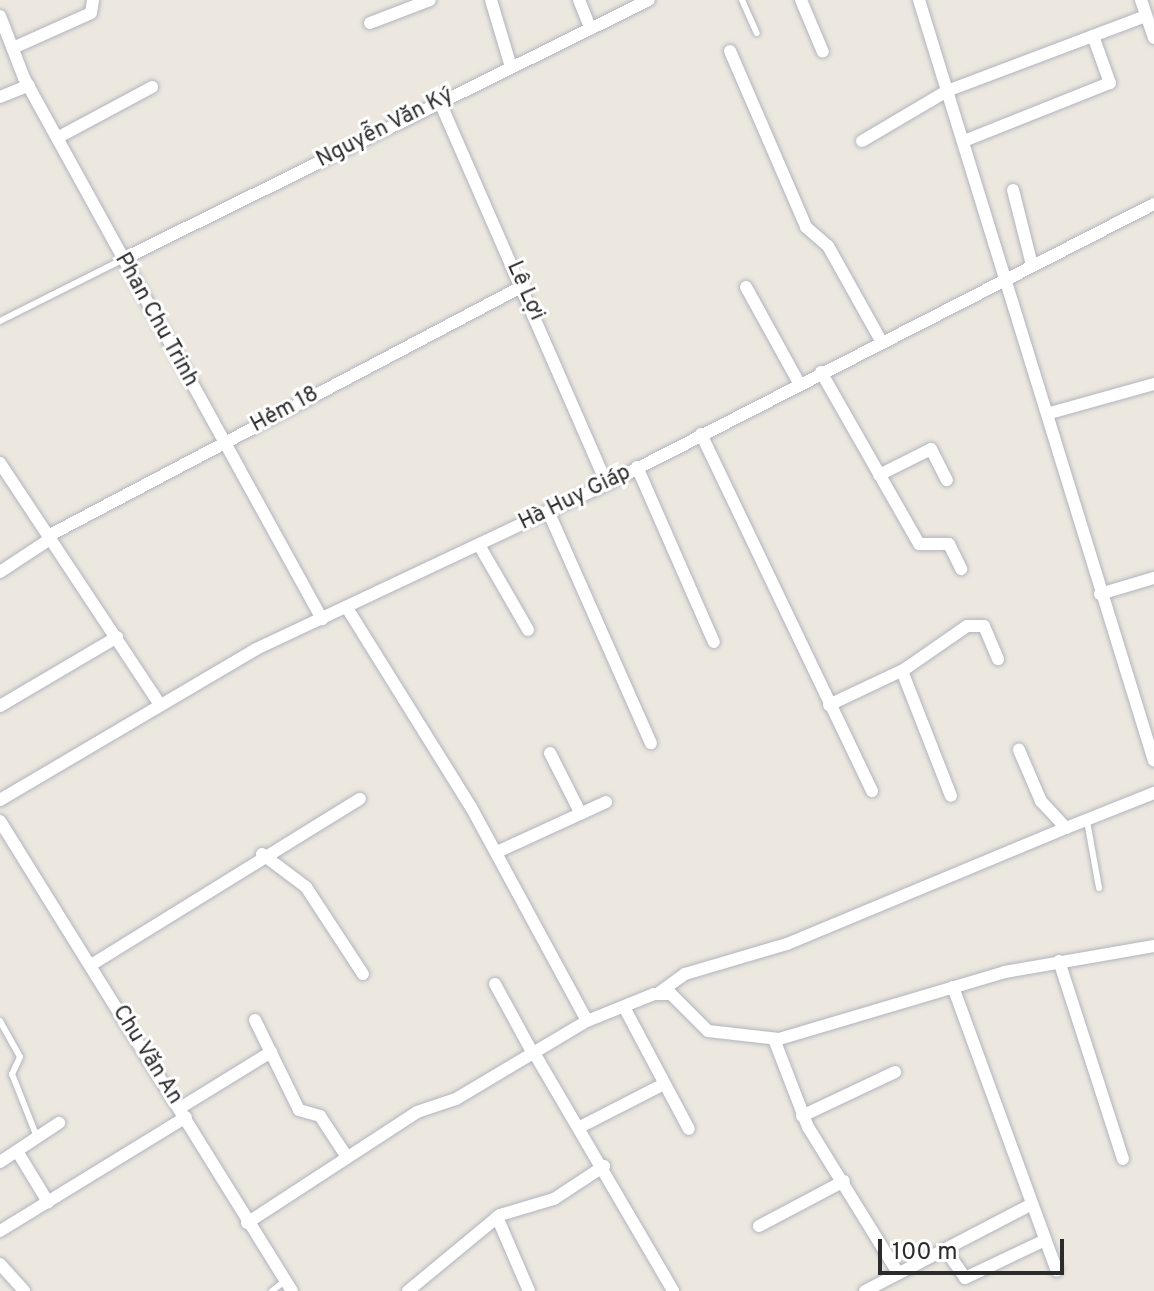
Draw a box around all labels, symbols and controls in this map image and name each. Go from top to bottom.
street label: Nguyễn Văn Ký [312,82,458,174]
street label: Phan Chu Trinh [108,248,204,392]
street label: Lê Lợi [500,257,550,325]
street label: Hẻm 18 [247,381,323,439]
street label: Hà Huy Giáp [515,460,635,536]
street label: Chu Văn An [106,1000,188,1110]
scale bar [882,1223,1068,1273]
text: 100 m [892,1238,958,1268]

